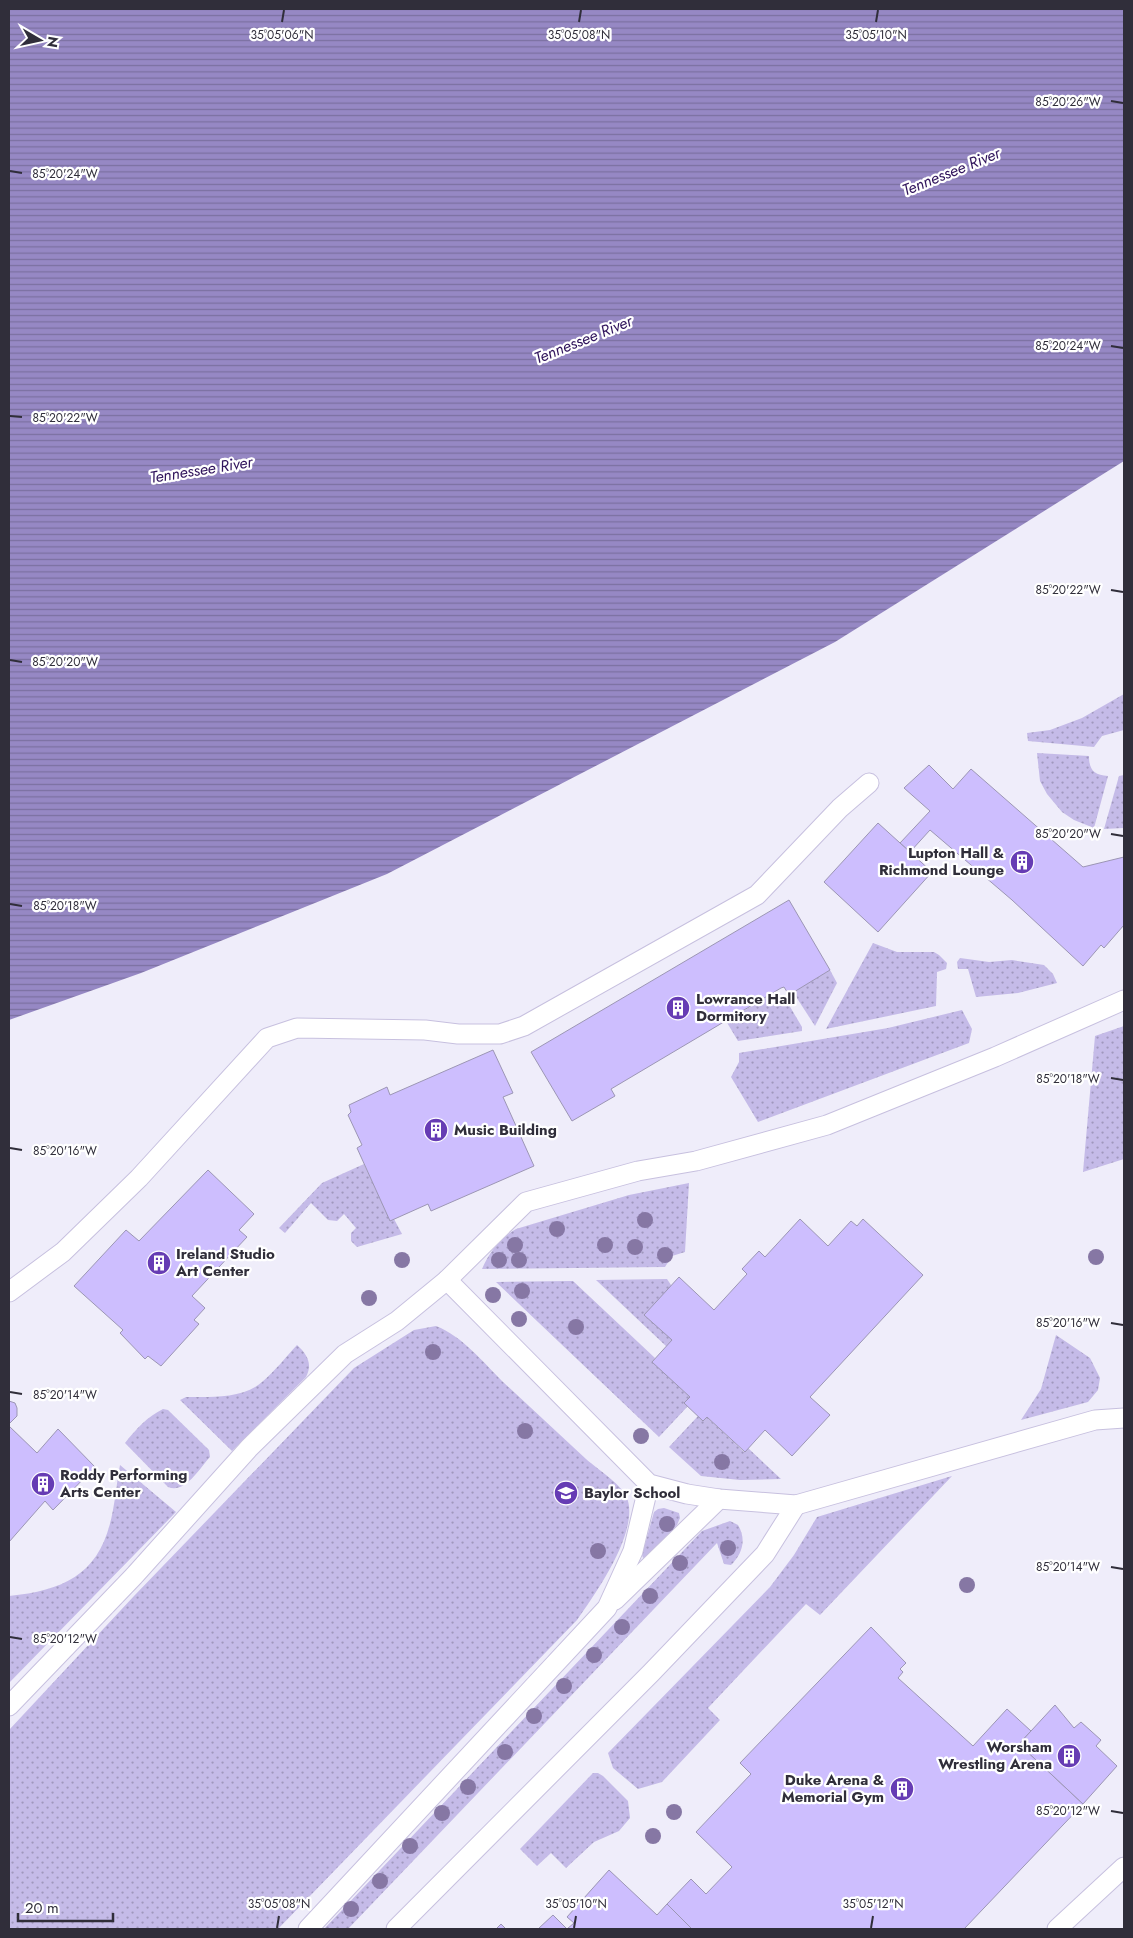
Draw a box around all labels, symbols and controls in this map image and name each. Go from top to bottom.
north arrow [15,15,65,65]
text: 35°05'06"N [250,26,314,44]
text: 35°05'08"N [548,26,610,44]
text: 35°05'10"N [845,26,907,44]
text: N [42,35,64,49]
text: 85°20'26"W [1035,93,1101,111]
water label: Tennessee River [899,141,1005,202]
text: 85°20'24"W [32,165,98,183]
water label: Tennessee River [531,309,637,370]
text: 85°20'24"W [1035,337,1101,355]
text: 85°20'22"W [32,409,98,427]
water label: Tennessee River [148,450,256,489]
text: 85°20'22"W [1035,581,1101,599]
text: 85°20'20"W [32,653,98,671]
text: 85°20'20"W [1035,825,1101,843]
place label: Lupton Hall & Richmond Lounge [879,842,1005,881]
building icon: Lupton Hall & Richmond Lounge [1009,849,1035,875]
text: 85°20'18"W [33,897,97,915]
place label: Lowrance Hall Dormitory [696,988,795,1027]
building icon: Lowrance Hall Dormitory [665,995,691,1021]
text: 85°20'18"W [1036,1070,1100,1088]
building icon: Music Building [423,1117,449,1143]
place label: Music Building [454,1119,557,1141]
text: 85°20'16"W [33,1142,97,1160]
place label: Ireland Studio Art Center [175,1243,275,1282]
building icon: Ireland Studio Art Center [146,1250,172,1276]
text: 85°20'16"W [1036,1314,1100,1332]
text: 85°20'14"W [33,1386,97,1404]
place label: Roddy Performing Arts Center [59,1464,187,1503]
building icon: Roddy Performing Arts Center [30,1471,56,1497]
school or university icon: Baylor School [553,1480,579,1506]
place label: Baylor School [584,1482,680,1504]
text: 85°20'14"W [1036,1558,1100,1576]
text: 85°20'12"W [33,1630,97,1648]
place label: Worsham Wrestling Arena [938,1736,1052,1775]
building icon: Worsham Wrestling Arena [1056,1743,1082,1769]
place label: Duke Arena & Memorial Gym [781,1769,885,1808]
building icon: Duke Arena & Memorial Gym [889,1776,915,1802]
text: 85°20'12"W [1036,1802,1100,1820]
scale bar [18,1890,112,1922]
text: 35°05'08"N [248,1895,310,1913]
text: 35°05'10"N [545,1895,607,1913]
text: 35°05'12"N [842,1895,904,1913]
text: 20 m [25,1897,59,1919]

